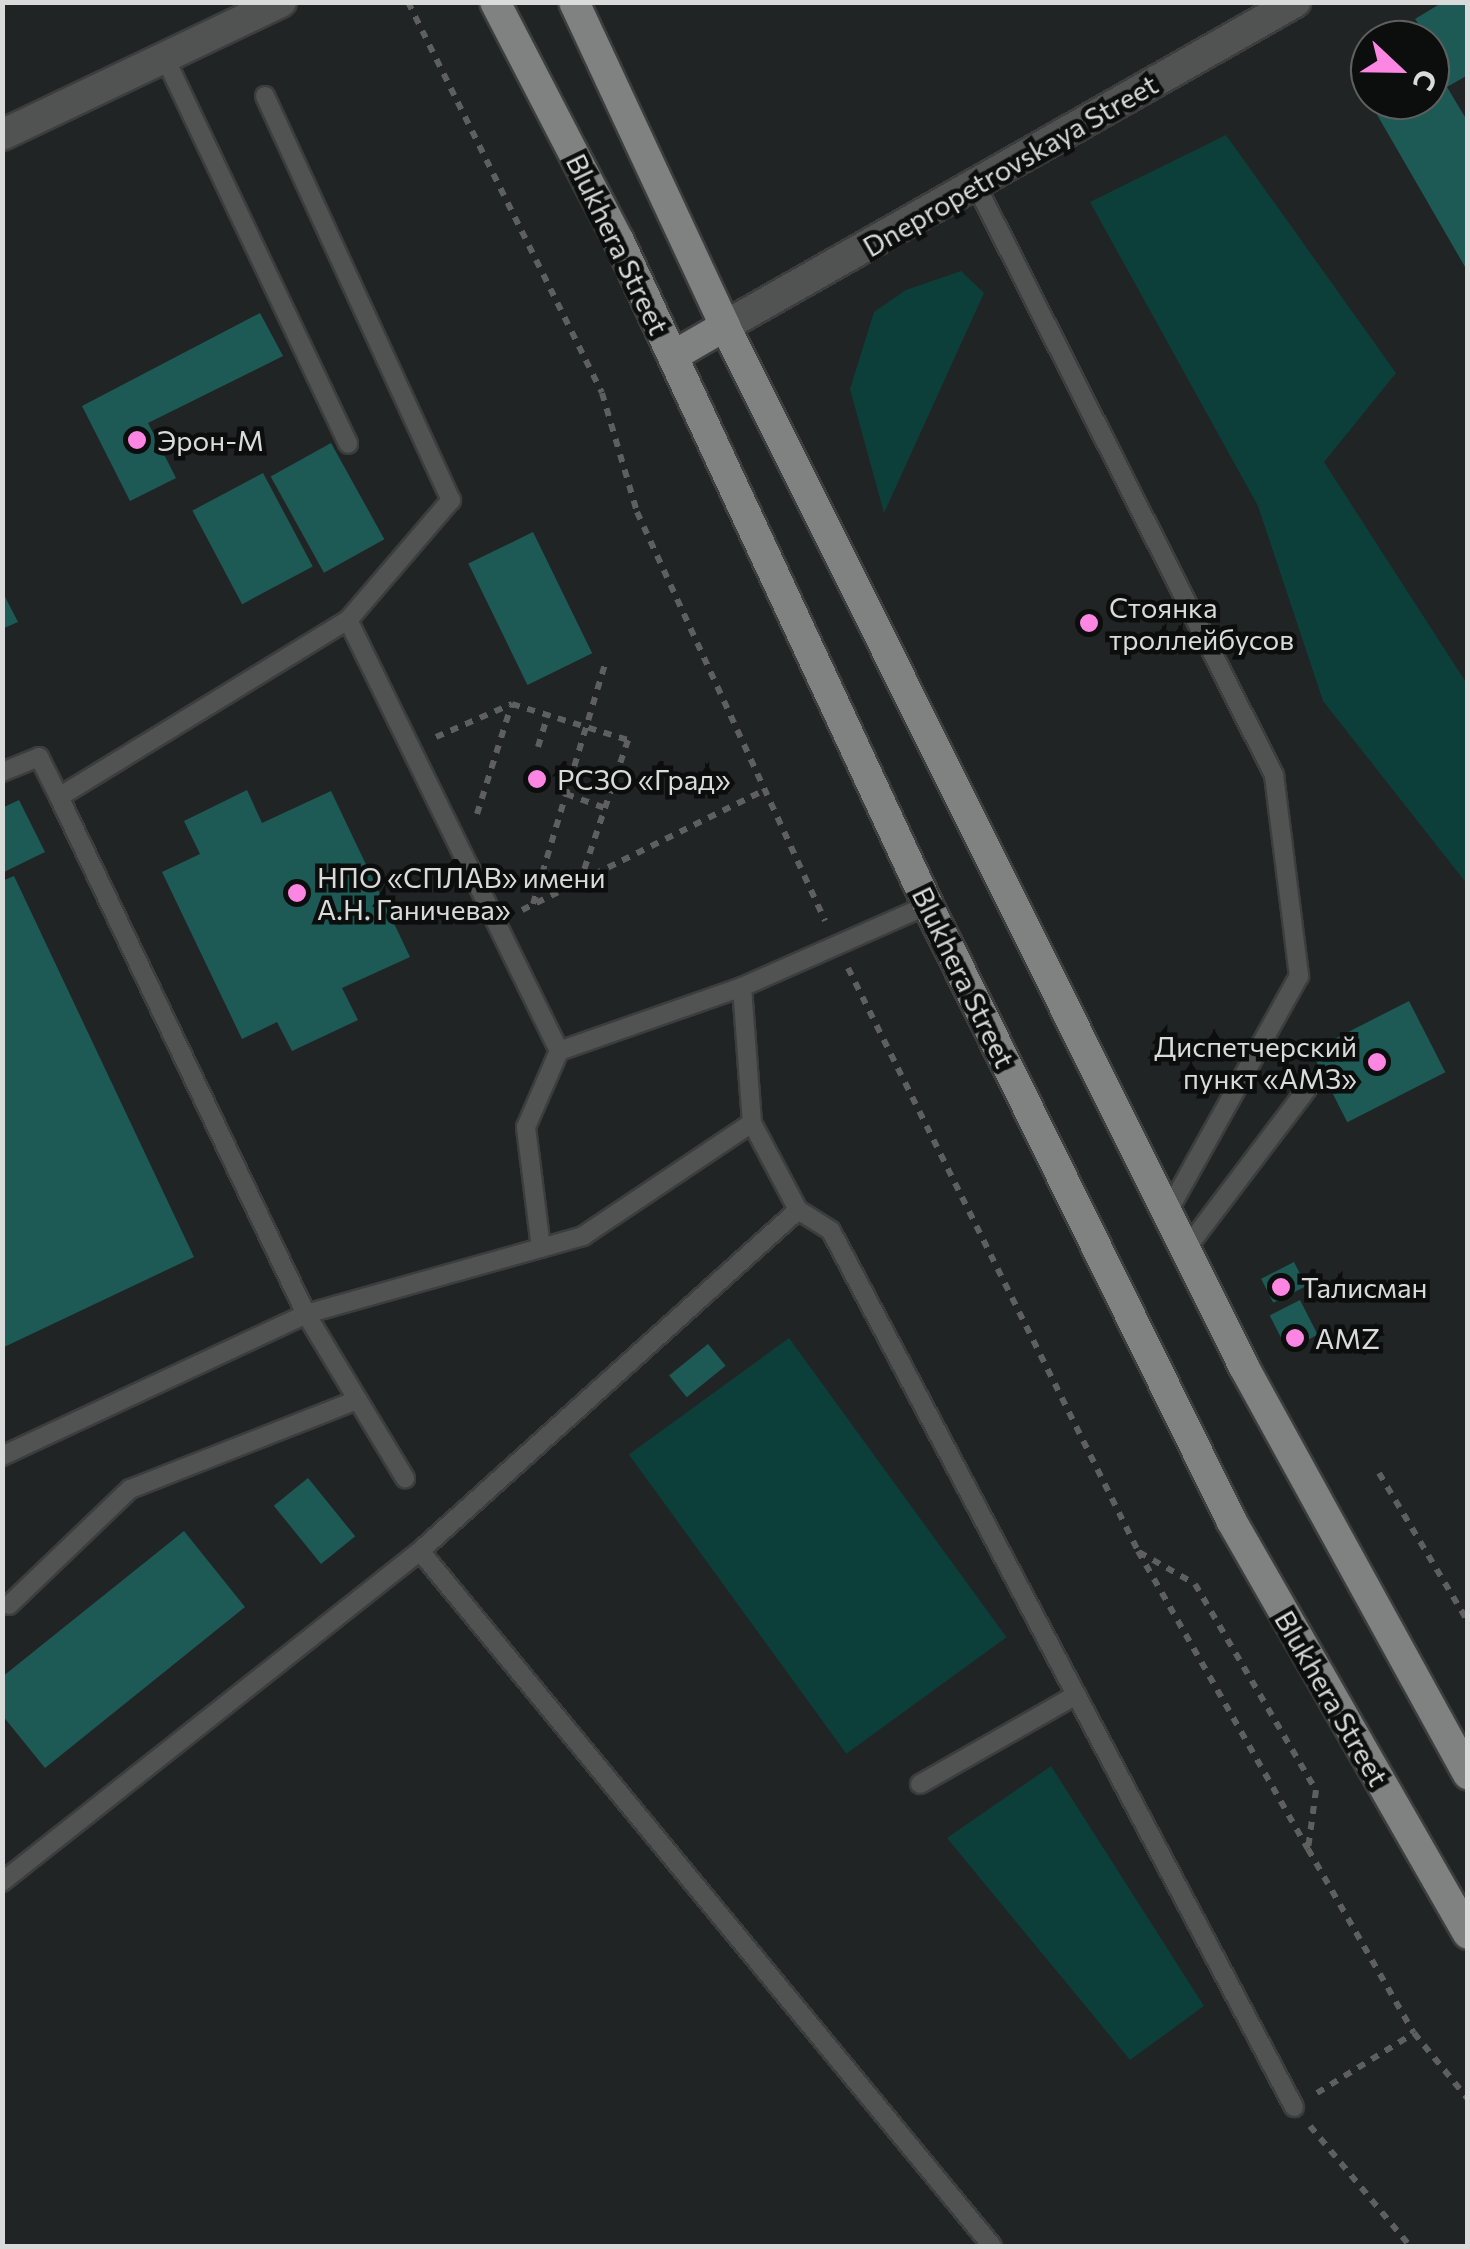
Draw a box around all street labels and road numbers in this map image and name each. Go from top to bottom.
street label: Dnepropetrovskaya Street [857,67,1163,263]
street label: Blukhera Street [560,148,676,340]
street label: Blukhera Street [906,881,1022,1073]
street label: Blukhera Street [1268,1604,1396,1792]

